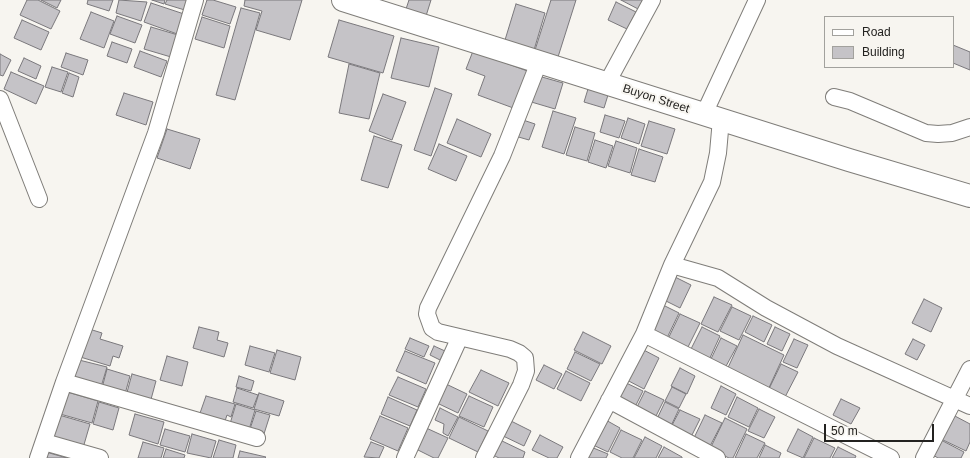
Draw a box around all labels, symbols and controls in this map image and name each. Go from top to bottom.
legend [824,16,954,68]
text: Road [862,25,891,39]
text: Building [862,45,905,59]
street label: Buyon Street [621,81,691,117]
scale bar [826,416,936,442]
text: 50 m [831,424,858,438]

